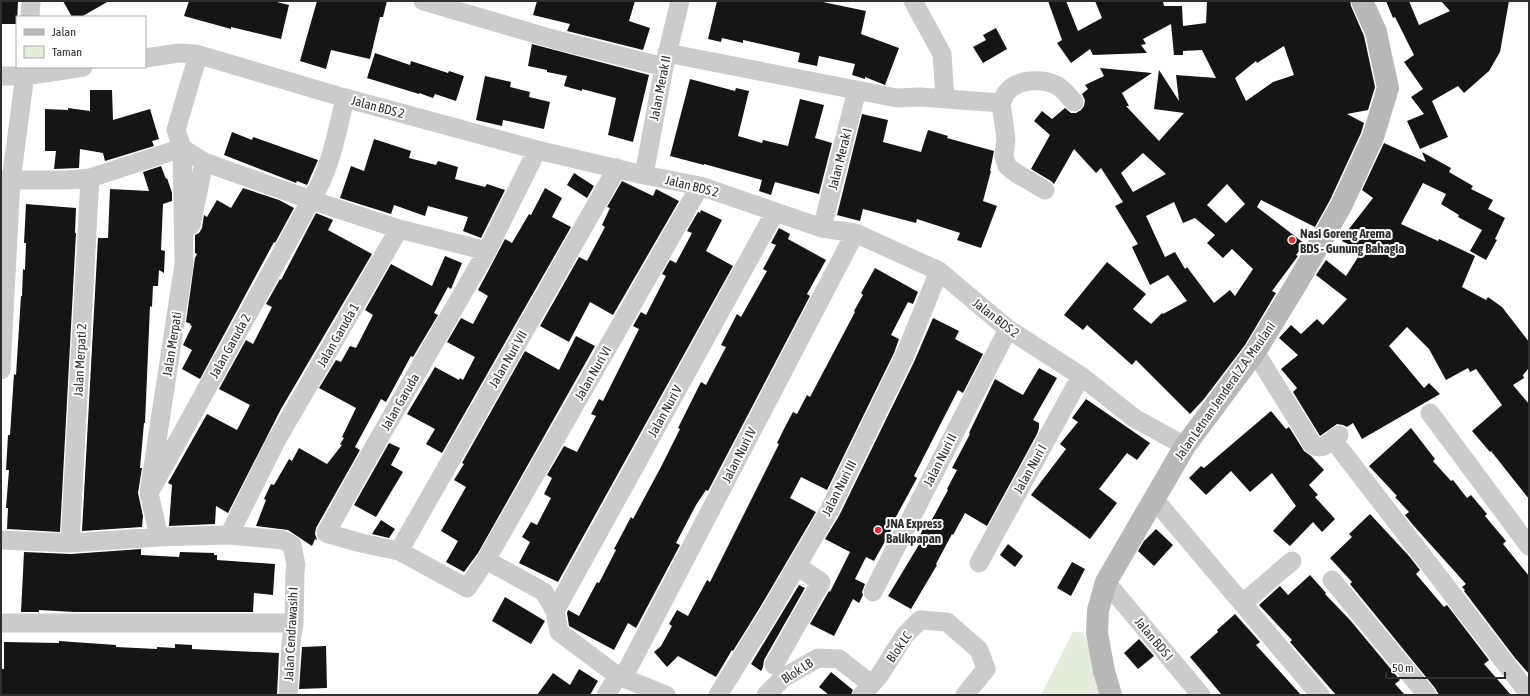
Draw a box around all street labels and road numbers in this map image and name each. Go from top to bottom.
street label: Jalan Merak II [646,54,674,122]
street label: Jalan BDS 2 [350,93,406,121]
street label: Jalan Merak I [825,127,855,191]
street label: Jalan BDS 2 [664,172,720,200]
street label: Jalan BDS 2 [970,295,1022,341]
street label: Jalan Garuda 1 [314,301,362,369]
street label: Jalan Merpati [159,311,185,377]
street label: Jalan Garuda 2 [206,311,254,381]
street label: Jalan Letnan Jenderal Z.A. Maulani [1172,319,1278,463]
street label: Jalan Merpati 2 [71,323,89,397]
street label: Jalan Nuri VII [486,328,530,390]
street label: Jalan Nuri VI [571,343,615,403]
street label: Jalan Garuda [378,371,422,433]
street label: Jalan Nuri V [645,382,686,439]
street label: Jalan Nuri IV [719,424,760,485]
street label: Jalan Nuri II [920,431,960,489]
street label: Jalan Nuri I [1010,442,1050,496]
street label: Jalan Nuri III [819,458,859,518]
street label: Jalan Cendrawasih I [281,587,301,681]
street label: Jalan BDS I [1132,614,1176,664]
street label: Blok LC [883,629,915,665]
street label: Blok LB [779,655,816,687]

